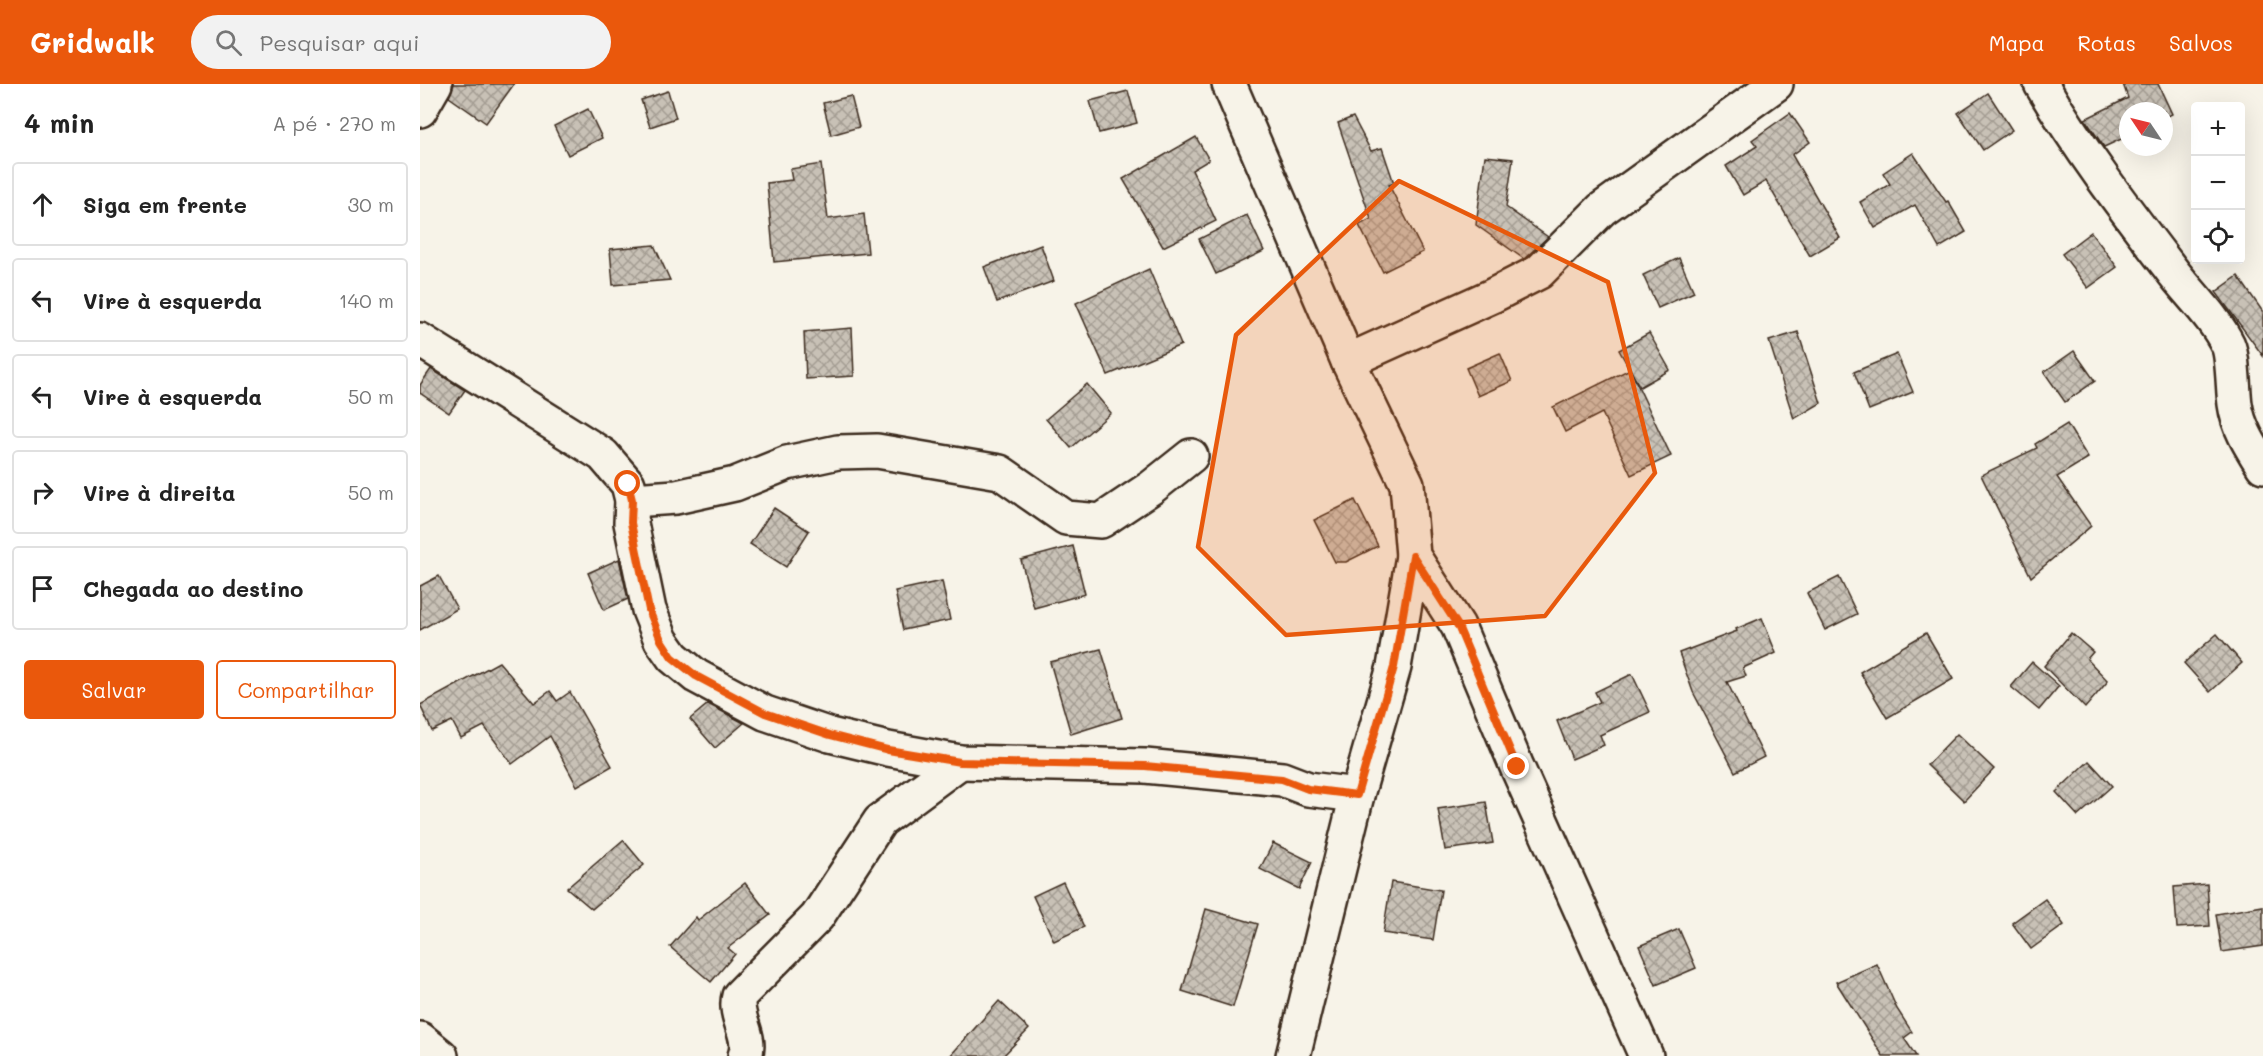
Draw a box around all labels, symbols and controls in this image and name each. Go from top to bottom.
search box [191,15,611,69]
text: Gridwalk [30,24,155,60]
icon: search [212,26,245,59]
text: Pesquisar aqui [260,28,419,57]
text: Mapa [1989,29,2045,56]
text: Rotas [2078,29,2136,56]
text: Salvos [2169,29,2233,56]
north arrow [2119,102,2173,156]
map controls [2191,102,2245,264]
button: + [2191,102,2245,156]
text: 4 min [24,106,94,140]
text: A pé · 270 m [273,110,396,136]
button: − [2191,156,2245,210]
icon: ahead [26,188,59,221]
text: Siga em frente [83,190,247,219]
text: 30 m [348,191,394,217]
button: locate [2191,210,2245,264]
icon: left [26,284,59,317]
text: Vire à esquerda [83,286,262,315]
text: 140 m [339,287,394,313]
icon: left [26,380,59,413]
text: Vire à esquerda [83,382,262,411]
text: 50 m [348,383,394,409]
route start [614,470,640,496]
icon: right [26,476,59,509]
text: Vire à direita [83,478,236,507]
text: 50 m [348,479,394,505]
icon: arrive [26,572,59,605]
text: Chegada ao destino [83,574,303,603]
button: Salvar [24,660,204,719]
button: Compartilhar [216,660,396,719]
route end [1503,753,1529,779]

